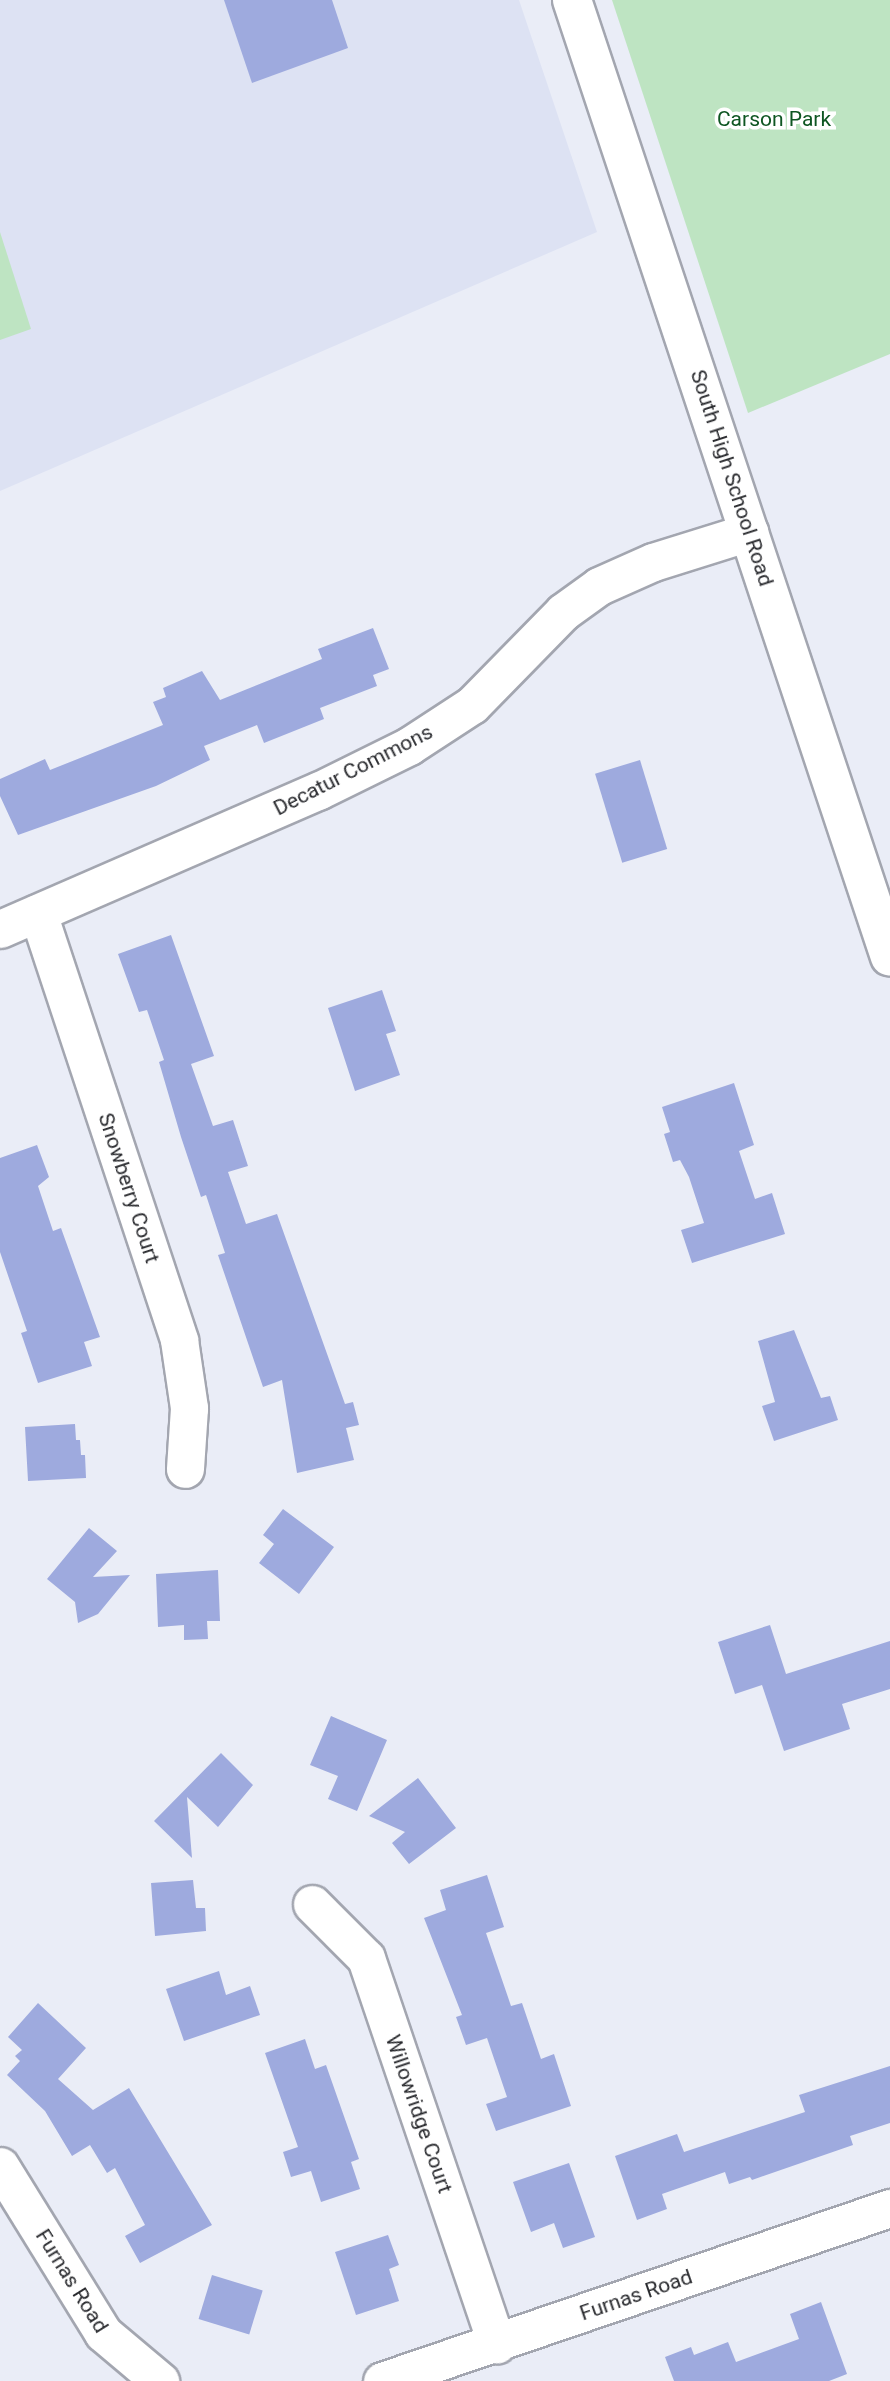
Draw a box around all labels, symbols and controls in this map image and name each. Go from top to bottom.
park label: Carson Park [717,106,831,132]
street label: South High School Road [685,367,779,589]
street label: Decatur Commons [269,719,437,821]
street label: Snowberry Court [93,1110,165,1266]
street label: Willowridge Court [380,2032,458,2196]
street label: Furnas Road [30,2225,114,2337]
street label: Furnas Road [576,2264,696,2326]

